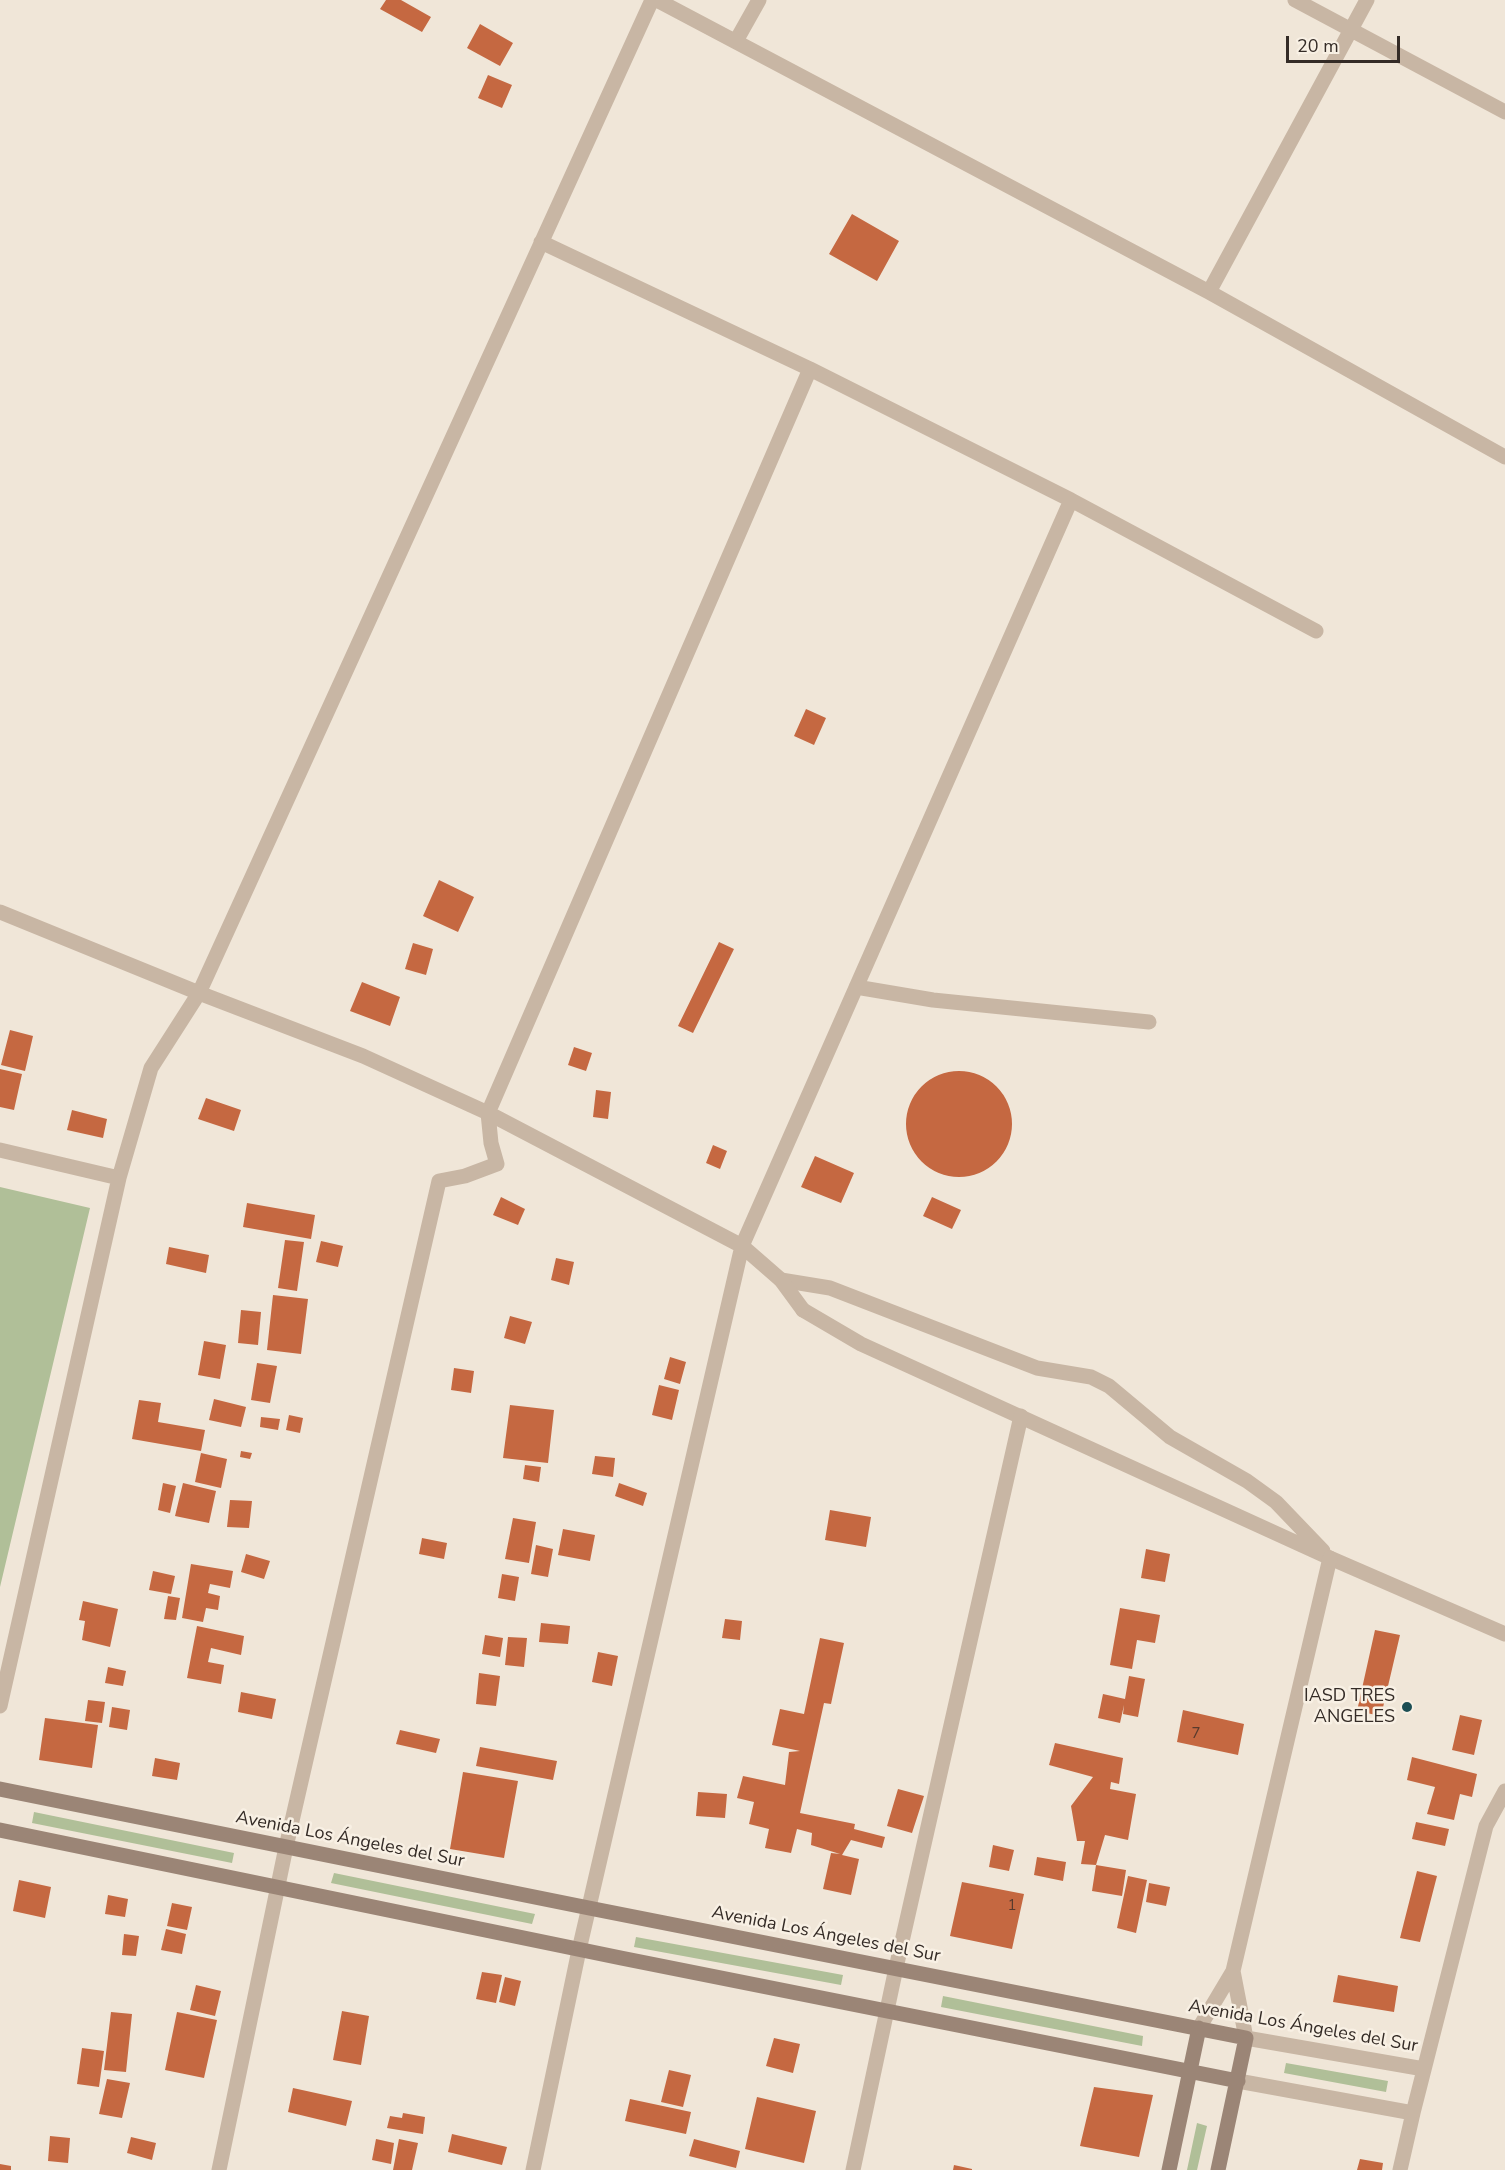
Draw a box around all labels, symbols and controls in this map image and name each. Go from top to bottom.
scale bar [1289,24,1403,62]
text: 20 m [1297,34,1339,58]
place label: IASD TRES ANGELES [1304,1686,1395,1728]
marker: IASD TRES ANGELES [1400,1700,1414,1714]
house number: 7 [1192,1725,1200,1743]
street label: Avenida Los Ángeles del Sur [234,1807,466,1873]
house number: 1 [1008,1897,1016,1915]
street label: Avenida Los Ángeles del Sur [710,1902,942,1968]
street label: Avenida Los Ángeles del Sur [1187,1996,1419,2058]

